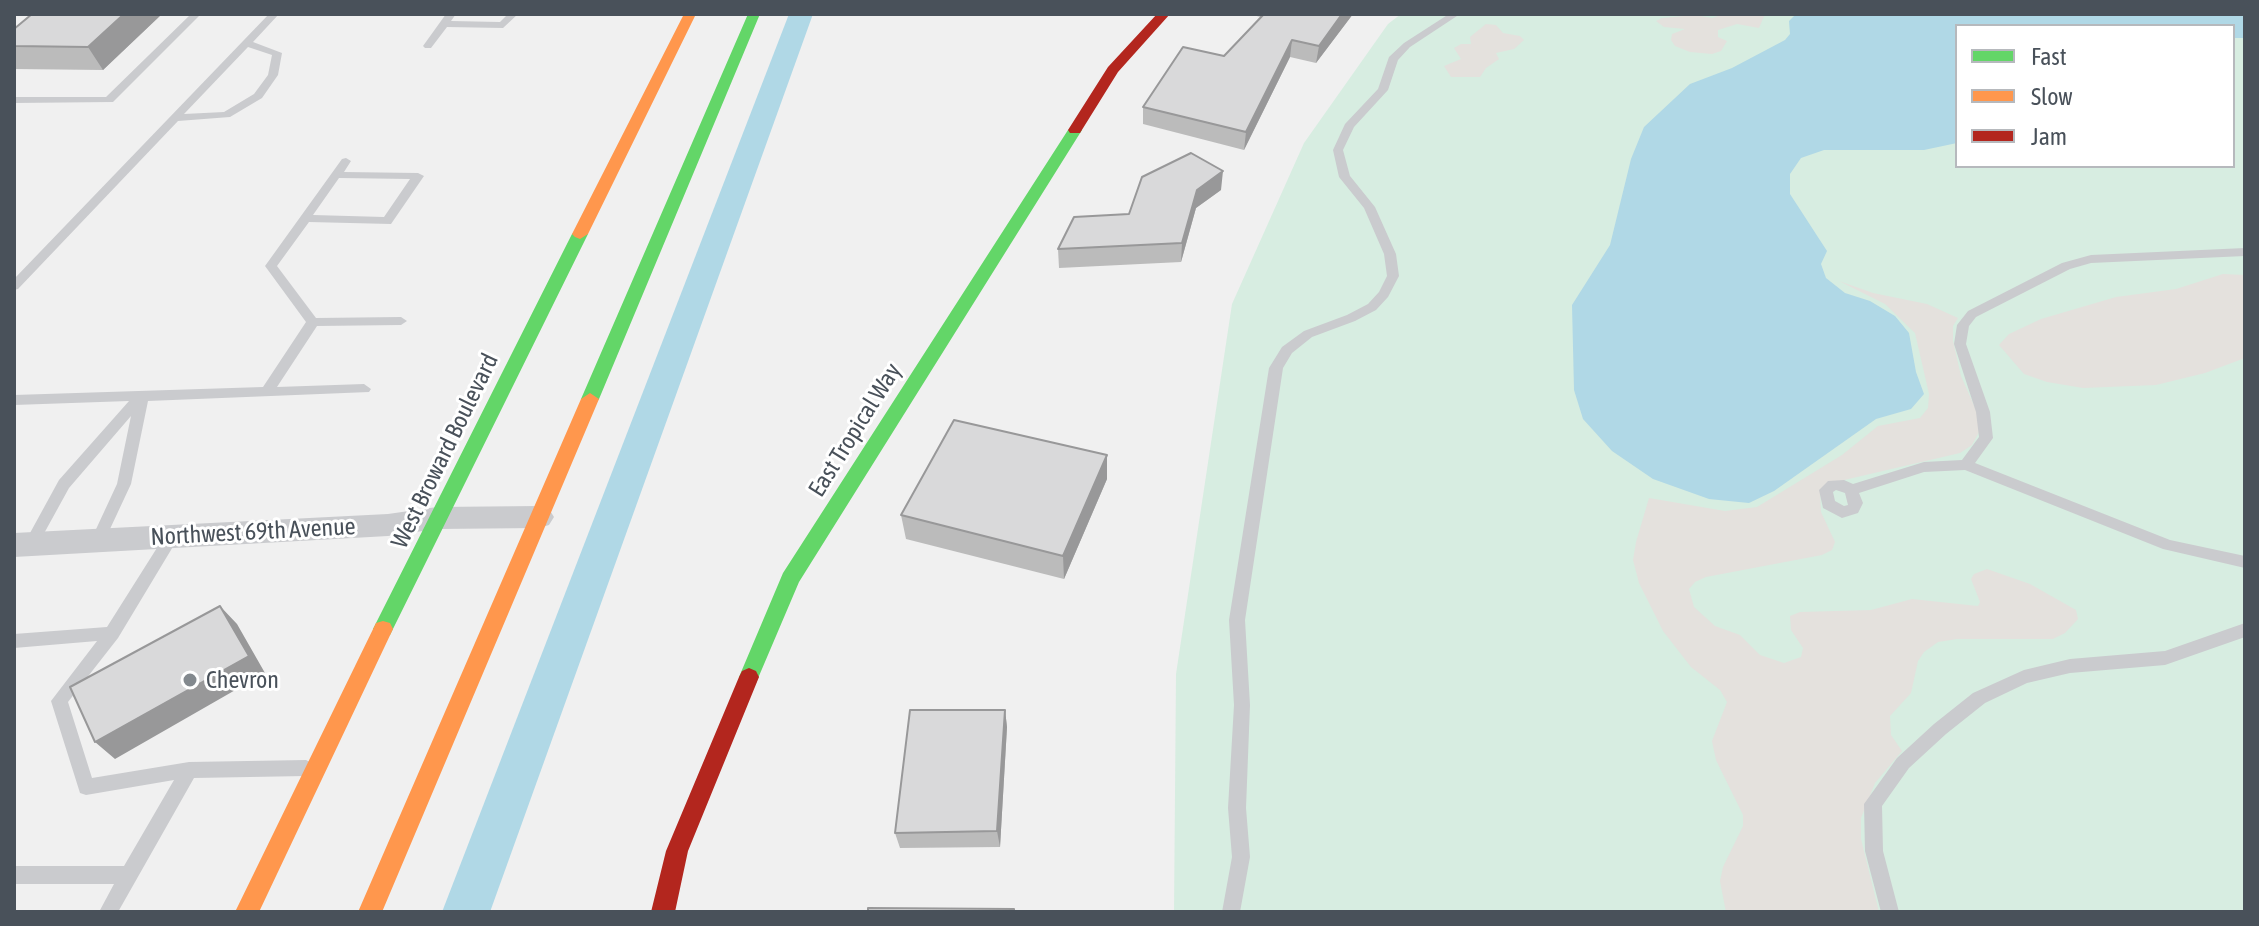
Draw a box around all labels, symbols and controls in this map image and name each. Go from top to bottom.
legend [1955,24,2235,168]
text: Fast [2031,43,2067,70]
text: Slow [2031,83,2073,110]
text: Jam [2031,123,2067,150]
street label: West Broward Boulevard [385,349,505,553]
street label: East Tropical Way [803,358,907,502]
street label: Northwest 69th Avenue [150,512,356,552]
place label: Chevron [206,666,279,694]
marker: Chevron [181,671,199,689]

